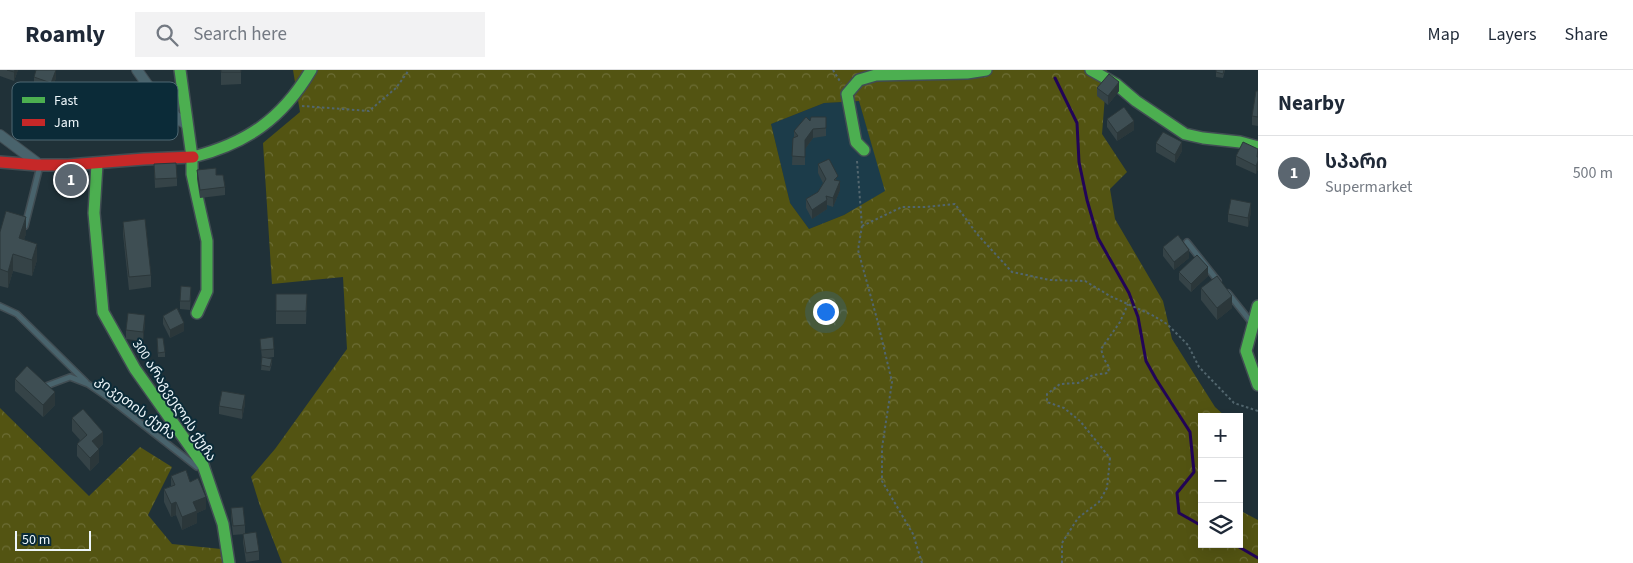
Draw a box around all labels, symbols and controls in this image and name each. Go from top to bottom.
search box [135,12,485,57]
text: Roamly [25,17,105,52]
icon: search [153,21,181,49]
text: Search here [193,21,287,48]
text: Map [1428,22,1460,47]
text: Layers [1488,22,1537,47]
text: Share [1565,22,1608,47]
legend [12,82,178,140]
text: Nearby [1278,88,1345,118]
text: Fast [54,91,78,111]
text: Jam [54,113,79,133]
text: სპარი [1325,149,1387,176]
pin: 1 [55,161,87,199]
text: 1 [1290,162,1298,184]
text: 500 m [1573,162,1613,184]
text: Supermarket [1325,176,1412,198]
your location [813,299,839,325]
street label: 300 არაგველის ქუჩა [127,336,221,466]
street label: კიკეთის ქუჩა [91,371,180,445]
map controls [1198,413,1243,548]
button: + [1198,413,1243,458]
button: − [1198,458,1243,503]
button: layers [1198,503,1243,548]
scale bar [15,528,91,551]
text: 50 m [22,530,50,550]

